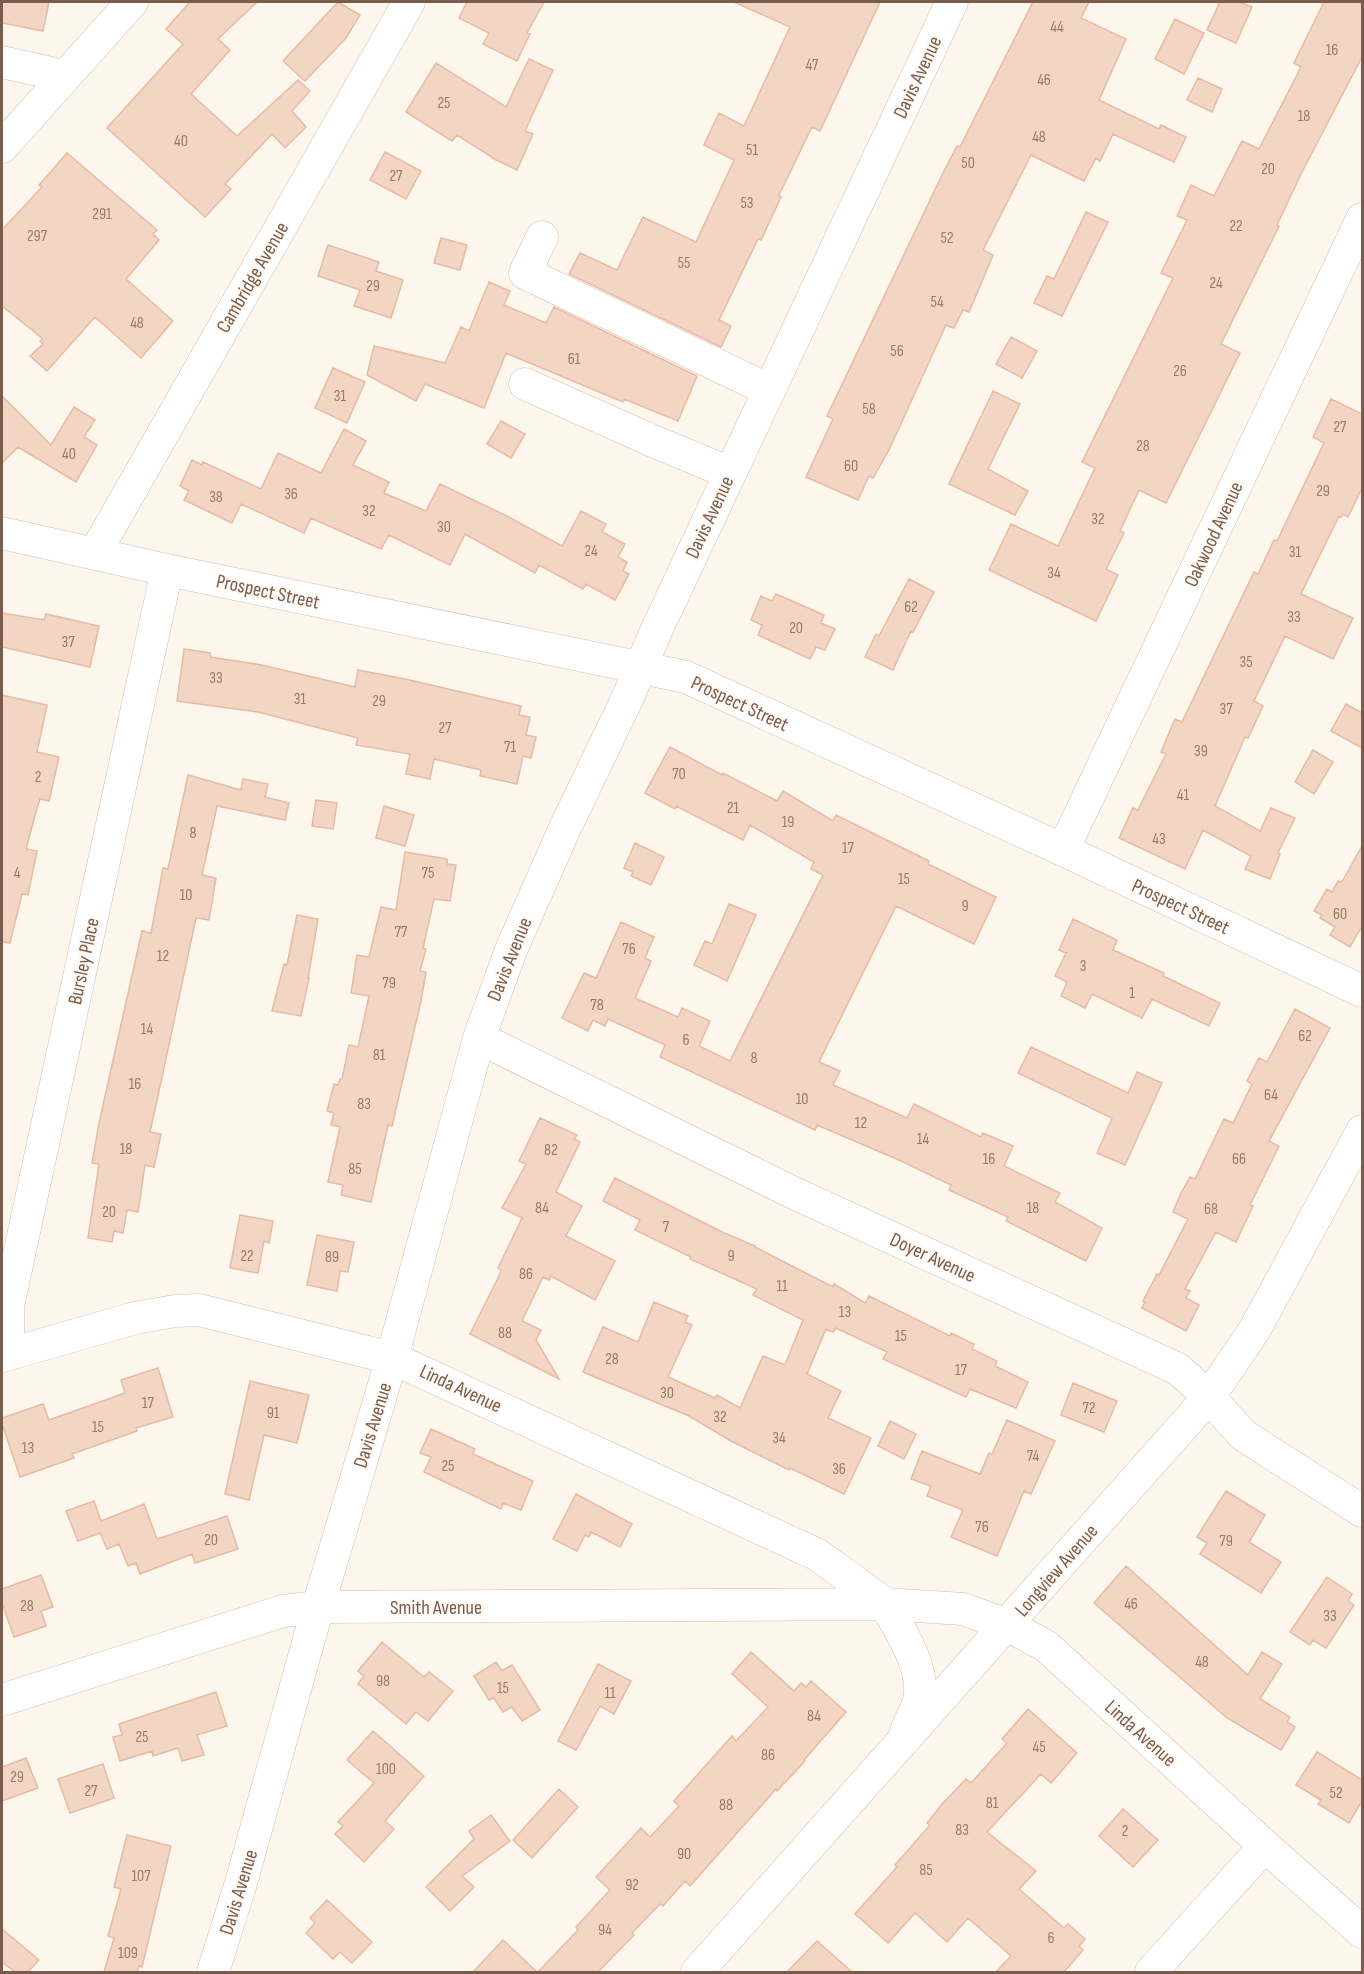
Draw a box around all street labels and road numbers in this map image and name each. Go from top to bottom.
street label: Davis Avenue [888,32,947,122]
street label: Cambridge Avenue [211,218,294,337]
street label: Davis Avenue [680,472,739,562]
street label: Oakwood Avenue [1179,478,1249,591]
street label: Prospect Street [214,569,322,615]
street label: Prospect Street [687,671,792,737]
street label: Prospect Street [1128,874,1233,940]
street label: Davis Avenue [482,914,538,1005]
street label: Bursley Place [63,916,105,1007]
street label: Doyer Avenue [886,1228,979,1288]
street label: Linda Avenue [416,1359,505,1418]
street label: Davis Avenue [349,1380,397,1471]
street label: Longview Avenue [1010,1520,1103,1622]
street label: Smith Avenue [390,1596,482,1620]
street label: Linda Avenue [1100,1695,1181,1772]
street label: Davis Avenue [215,1847,263,1938]

